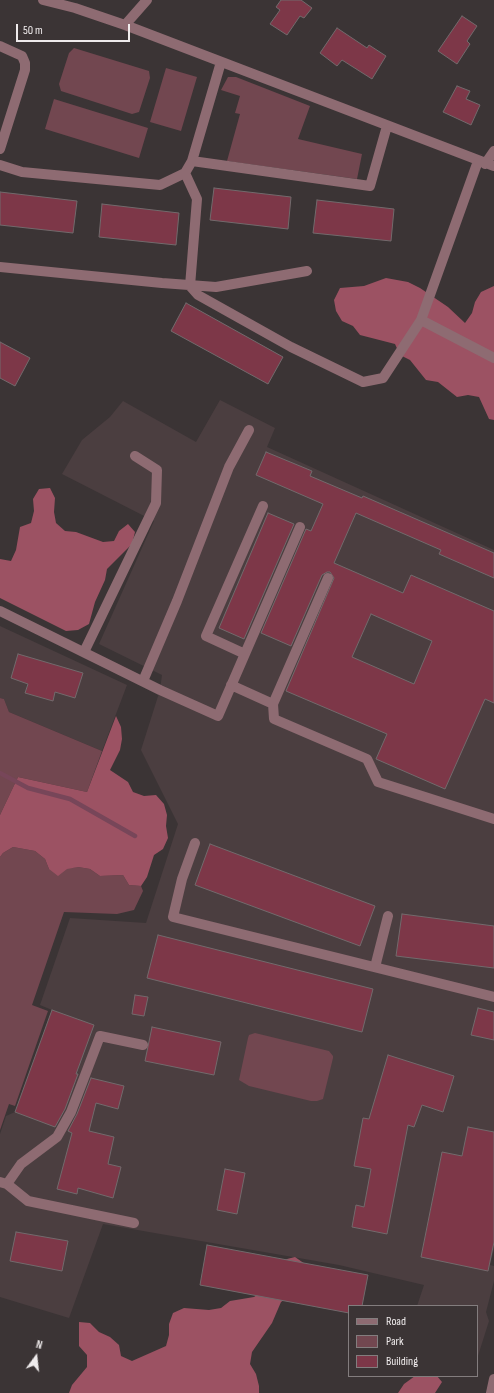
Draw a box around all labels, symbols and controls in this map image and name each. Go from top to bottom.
scale bar [18,16,132,42]
text: 50 m [23,23,43,38]
legend [348,1305,478,1377]
text: Road [386,1314,406,1329]
text: Park [386,1334,404,1349]
north arrow [16,1337,56,1377]
text: N [35,1338,44,1352]
text: Building [386,1354,418,1369]

